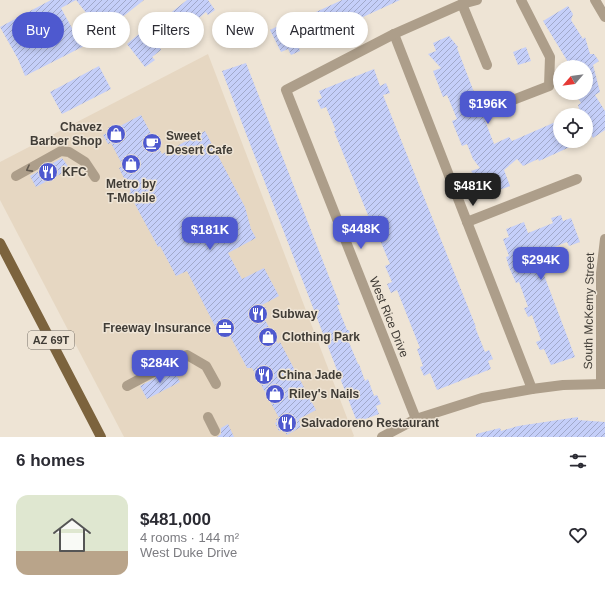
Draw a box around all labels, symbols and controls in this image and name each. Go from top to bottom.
chip: Buy [12,12,64,48]
chip: Rent [72,12,130,48]
chip: Filters [138,12,204,48]
chip: New [212,12,268,48]
chip: Apartment [276,12,368,48]
north arrow [553,60,593,100]
map controls [553,60,593,148]
pin: $196K [460,91,516,125]
text: $196K [469,96,507,111]
button: locate [553,108,593,148]
place label: Chavez Barber Shop [30,120,102,148]
shop icon: Chavez Barber Shop [105,123,127,145]
place label: Sweet Desert Cafe [166,129,233,157]
cafe icon: Sweet Desert Cafe [141,132,163,154]
shop icon: Metro by T-Mobile [120,153,142,175]
restaurant icon: KFC [37,161,59,183]
one-way arrow [26,164,33,171]
place label: KFC [62,165,87,179]
pin: $481K [445,173,501,207]
place label: Metro by T-Mobile [106,177,156,205]
text: $481K [454,178,492,193]
pin: $448K [333,216,389,250]
pin: $181K [182,217,238,251]
text: $448K [342,221,380,236]
text: $181K [191,222,229,237]
pin: $294K [513,247,569,281]
text: $294K [522,252,560,267]
street label: South McKemy Street [581,252,597,369]
street label: West Rice Drive [366,275,412,360]
restaurant icon: Subway [247,303,269,325]
place label: Subway [272,307,318,321]
office icon: Freeway Insurance [214,317,236,339]
place label: Freeway Insurance [103,321,211,335]
shop icon: Clothing Park [257,326,279,348]
place label: Clothing Park [282,330,360,344]
road number: AZ 69T [28,331,74,349]
pin: $284K [132,350,188,384]
text: $284K [141,355,179,370]
restaurant icon: China Jade [253,364,275,386]
place label: China Jade [278,368,342,382]
shop icon: Riley's Nails [264,383,286,405]
place label: Riley's Nails [289,387,360,401]
restaurant icon: Salvadoreno Restaurant [276,412,298,434]
place label: Salvadoreno Restaurant [301,416,439,430]
icon: filters [567,450,589,472]
text: 6 homes [16,451,85,470]
text: $481,000 [140,510,211,529]
icon: home [48,511,96,559]
icon: heart [567,524,589,546]
text: 4 rooms · 144 m² [140,530,239,545]
text: West Duke Drive [140,545,237,560]

